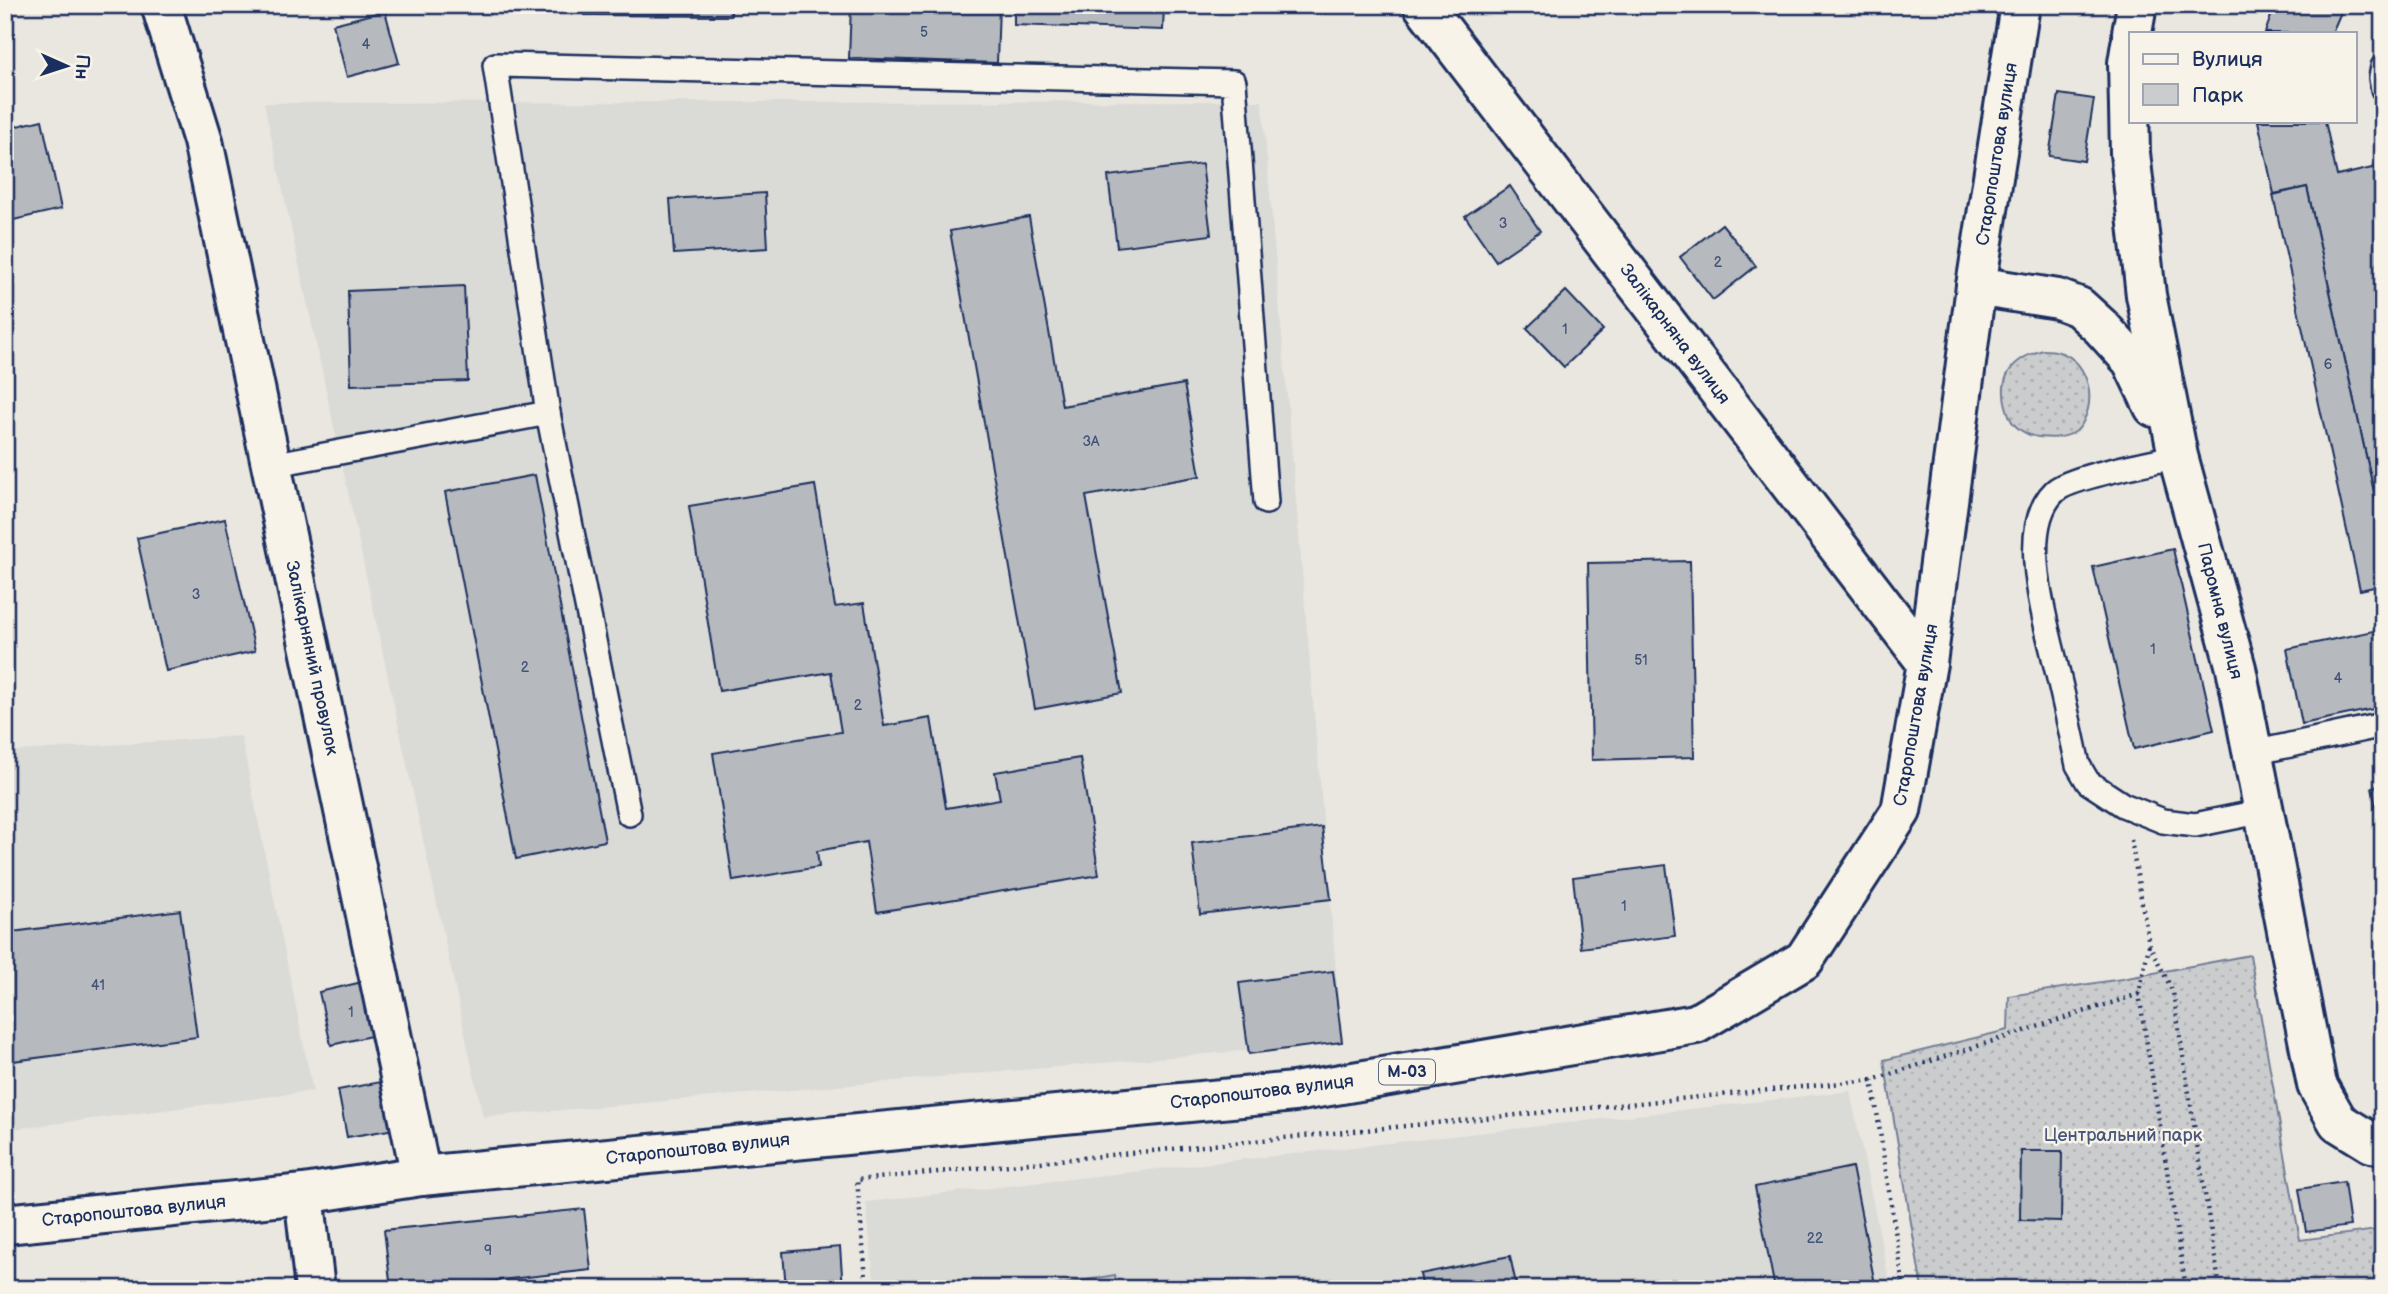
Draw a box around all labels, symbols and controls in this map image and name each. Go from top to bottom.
house number: 5 [920,24,928,41]
north arrow [32,32,102,102]
legend [2129,32,2356,122]
house number: 4 [362,36,371,53]
text: Вулиця [2192,47,2263,72]
text: Пн [69,54,94,80]
street label: Старопоштова вулиця [1972,61,2022,247]
text: Парк [2192,83,2243,108]
house number: 3 [1499,215,1507,232]
house number: 2 [1714,254,1723,271]
street label: Залікарняна вулиця [1615,260,1735,408]
house number: 1 [1562,321,1568,338]
house number: 6 [2324,356,2333,373]
house number: 3А [1082,433,1100,450]
street label: Паромна вулиця [2193,541,2247,681]
street label: Залікарняний провулок [281,559,343,758]
house number: 3 [192,586,200,603]
street label: Старопоштова вулиця [1890,622,1942,808]
house number: 1 [2150,641,2156,658]
house number: 51 [1634,652,1648,669]
house number: 2 [521,659,530,676]
house number: 4 [2334,670,2343,687]
house number: 2 [854,697,863,714]
house number: 1 [1621,898,1627,915]
house number: 41 [91,977,105,994]
house number: 1 [348,1004,354,1021]
road number: М-03 [1379,1060,1435,1084]
street label: Старопоштова вулиця [1169,1070,1355,1114]
park label: Центральний парк [2044,1125,2203,1146]
street label: Старопоштова вулиця [605,1129,791,1169]
street label: Старопоштова вулиця [41,1191,227,1231]
house number: 22 [1807,1230,1824,1247]
house number: 9 [484,1242,492,1259]

